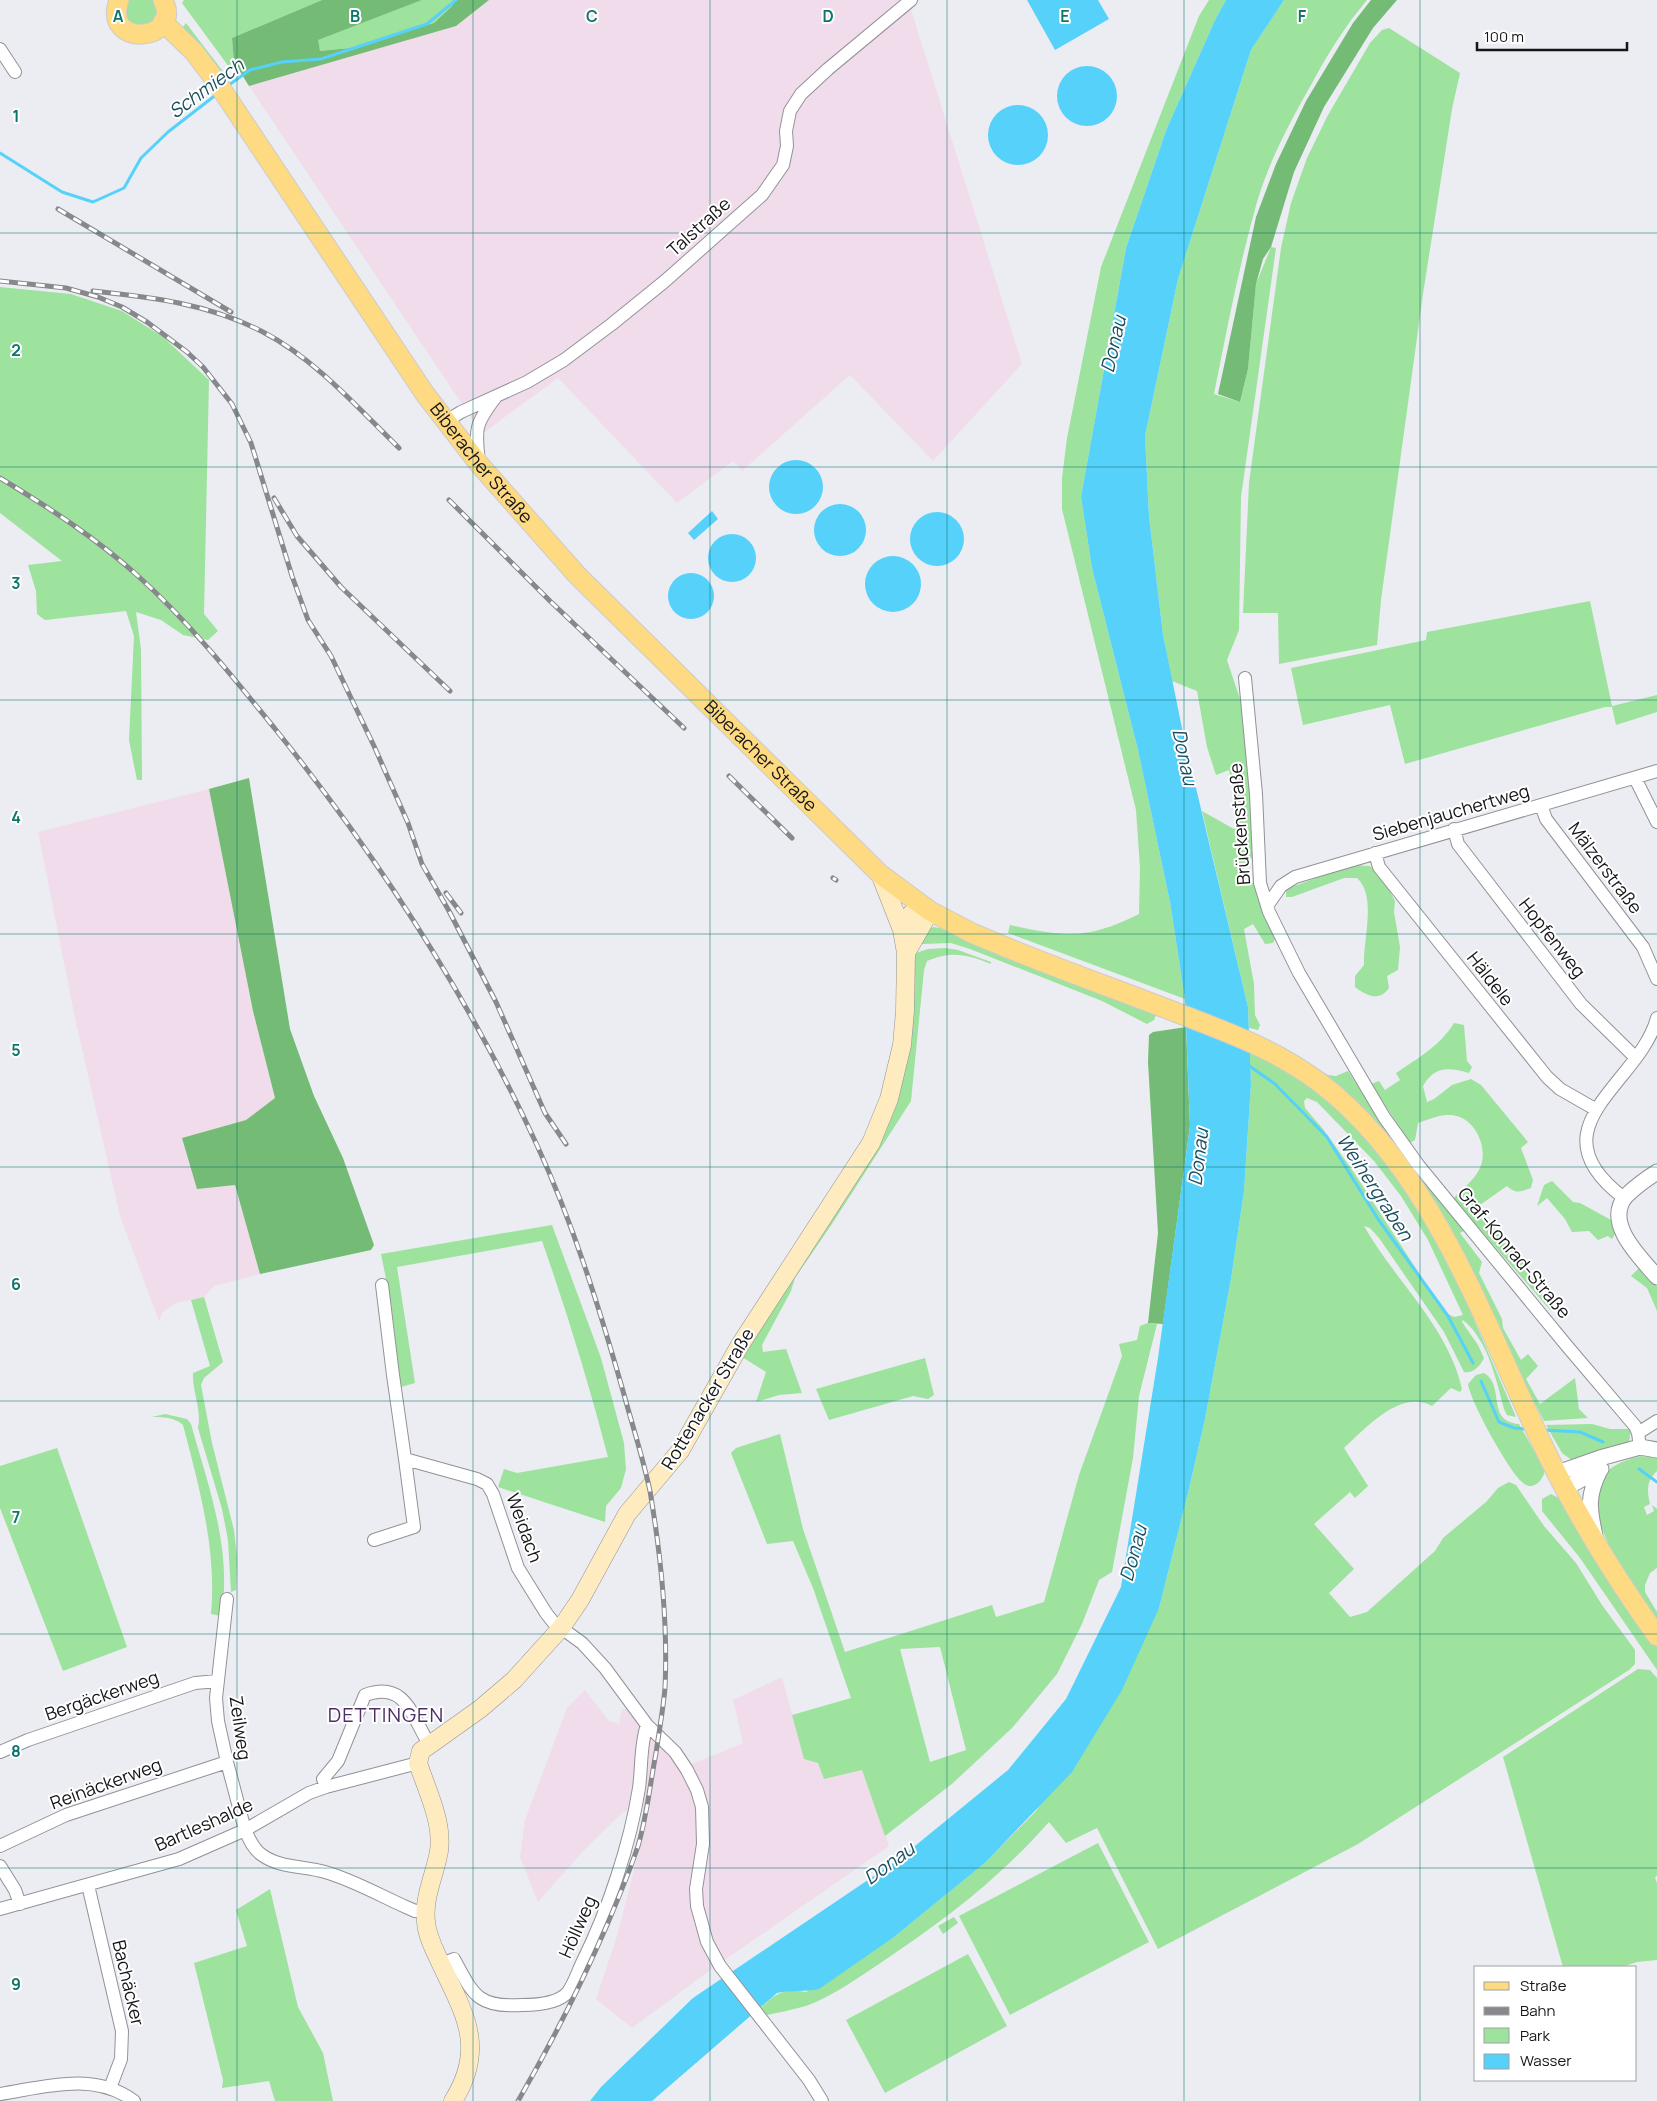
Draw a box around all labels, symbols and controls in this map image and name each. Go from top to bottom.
text: A [113,5,124,27]
text: B [350,5,360,27]
text: C [586,5,598,27]
text: D [822,5,834,27]
text: E [1060,5,1070,27]
text: F [1298,5,1307,27]
scale bar [1477,20,1627,52]
text: 100 m [1484,26,1524,47]
water label: Schmiech [163,52,249,124]
text: 1 [12,105,20,127]
street label: Talstraße [661,191,735,261]
water label: Donau [1094,312,1132,375]
text: 2 [11,339,21,361]
street label: Biberacher Straße [425,397,539,528]
text: 3 [11,572,21,594]
street label: Biberacher Straße [699,694,823,816]
water label: Donau [1166,726,1204,789]
street label: Brückenstraße [1223,762,1255,886]
street label: Siebenjauchertweg [1369,778,1532,846]
text: 4 [11,806,21,828]
street label: Mälzerstraße [1563,817,1648,918]
street label: Hopfenweg [1514,892,1592,982]
street label: Häldele [1462,946,1519,1010]
text: 5 [11,1039,21,1061]
water label: Donau [1182,1125,1215,1187]
water label: Weihergraben [1331,1128,1420,1246]
street label: Graf-Konrad-Straße [1453,1182,1577,1323]
text: 6 [11,1273,21,1295]
street label: Rottenacker Straße [655,1323,759,1474]
street label: Weidach [501,1490,548,1566]
text: 7 [12,1506,20,1528]
water label: Donau [1113,1520,1153,1584]
street label: Bergäckerweg [42,1664,162,1726]
street label: Zeilweg [225,1694,257,1762]
district label: DETTINGEN [328,1701,444,1728]
text: 8 [11,1740,21,1762]
street label: Reinäckerweg [47,1752,165,1814]
street label: Bartleshalde [151,1792,256,1856]
water label: Donau [858,1835,921,1890]
street label: Höllweg [553,1892,601,1962]
street label: Bachäcker [107,1937,151,2029]
legend [1474,1966,1637,2081]
text: 9 [11,1973,21,1995]
text: Straße [1520,1975,1567,1996]
text: Bahn [1520,2000,1555,2021]
text: Park [1520,2025,1550,2046]
text: Wasser [1520,2050,1572,2071]

